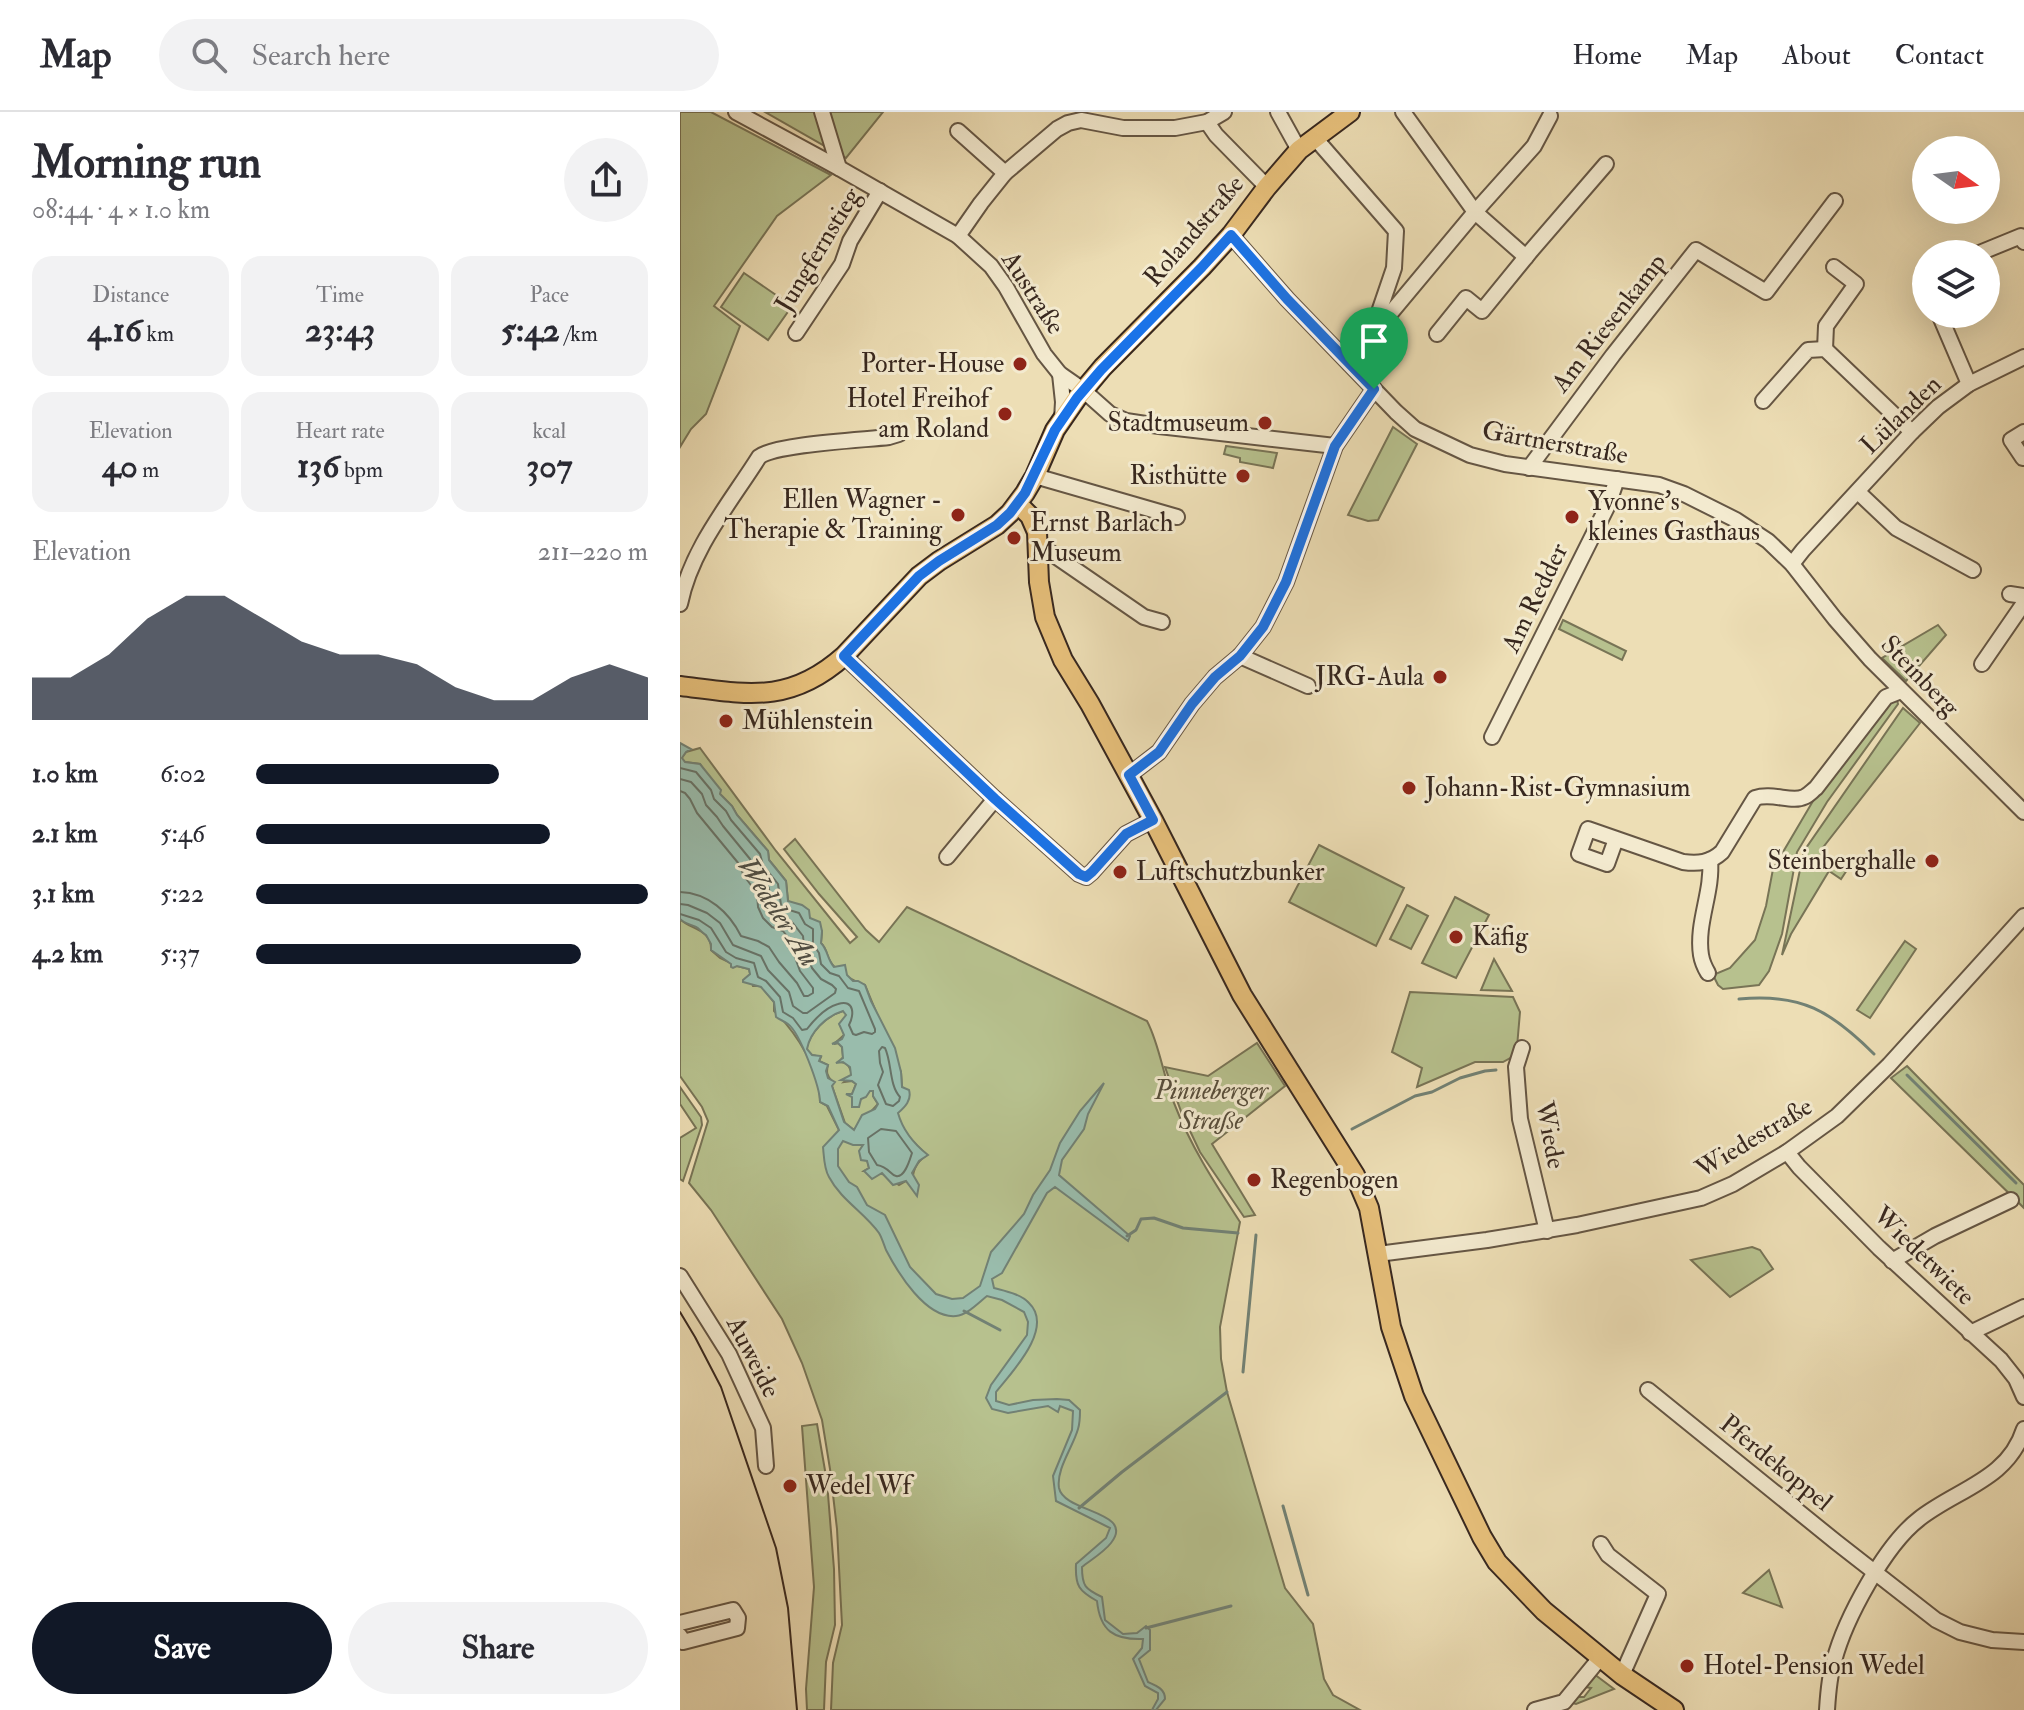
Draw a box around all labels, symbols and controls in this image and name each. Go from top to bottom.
search box [159,19,719,91]
text: Map [40,31,111,79]
icon: search [187,33,231,77]
text: Search here [251,37,390,74]
text: Home [1572,38,1642,73]
text: Map [1686,38,1738,73]
text: About [1782,38,1851,73]
text: Contact [1895,38,1984,73]
text: Morning run [32,136,261,191]
north arrow [1912,136,2000,224]
map controls [1912,136,2000,328]
button: share [564,138,648,222]
street label: Rolandstraße [1137,169,1251,293]
street label: Jungfernstieg [768,181,868,319]
text: 08:44 · 4 × 1.0 km [32,194,210,226]
button: layers [1912,240,2000,328]
street label: Austraße [994,245,1072,341]
street label: Am Riesenkamp [1544,247,1674,400]
text: Distance [92,281,169,309]
text: Time [316,281,364,309]
text: Pace [530,281,569,309]
pin [1340,307,1408,389]
text: 4.16 [87,309,142,352]
text: 23:43 [305,309,375,352]
text: 5:42 [501,309,560,352]
icon: arrive [1352,319,1396,363]
text: km [142,320,174,348]
text: /km [560,320,598,348]
place label: Porter-House [861,348,1004,380]
marker: Porter-House [1011,355,1029,373]
street label: Lülanden [1854,369,1948,461]
place label: Hotel Freihof am Roland [846,383,993,445]
marker: Hotel Freihof am Roland [996,405,1014,423]
place label: Stadtmuseum [1107,407,1249,439]
marker: Stadtmuseum [1256,414,1274,432]
street label: Gärtnerstraße [1480,414,1630,472]
text: Elevation [89,417,173,445]
text: Heart rate [295,417,385,445]
text: kcal [532,417,566,445]
text: 40 [102,445,138,488]
text: 136 [297,445,339,488]
text: 307 [526,445,572,488]
text: m [138,456,159,484]
text: bpm [339,456,383,484]
place label: Risthütte [1130,460,1227,492]
marker: Risthütte [1234,467,1252,485]
place label: Ellen Wagner - Therapie & Training [724,484,943,547]
place label: Yvonne's kleines Gasthaus [1588,486,1760,548]
marker: Ellen Wagner - Therapie & Training [949,506,967,524]
place label: Ernst Barlach Museum [1030,507,1174,569]
marker: Yvonne's kleines Gasthaus [1563,508,1581,526]
marker: Ernst Barlach Museum [1005,529,1023,547]
text: Elevation [32,536,131,568]
text: 211–220 m [538,536,648,568]
street label: Am Redder [1494,538,1575,659]
street label: Steinberg [1874,629,1967,724]
place label: JRG-Aula [1314,661,1424,693]
marker: JRG-Aula [1431,668,1449,686]
place label: Mühlenstein [742,705,873,737]
marker: Mühlenstein [717,712,735,730]
text: 1.0 km [32,758,98,790]
text: 6:02 [160,758,206,790]
place label: Johann-Rist-Gymnasium [1424,772,1690,804]
marker: Johann-Rist-Gymnasium [1400,779,1418,797]
text: 2.1 km [32,818,98,850]
text: 5:46 [160,818,205,850]
place label: Steinberghalle [1768,845,1916,877]
water label: Wedeler Au [730,851,826,973]
marker: Steinberghalle [1923,852,1941,870]
place label: Luftschutzbunker [1136,856,1325,888]
marker: Luftschutzbunker [1111,863,1129,881]
text: 3.1 km [32,878,94,910]
text: 5:22 [160,878,204,910]
place label: Käfig [1472,921,1529,953]
marker: Käfig [1447,928,1465,946]
text: 4.2 km [32,938,103,970]
text: 5:37 [160,938,200,970]
park label: Pinneberger Straße [1153,1075,1269,1137]
street label: Wiedestraße [1689,1091,1818,1186]
street label: Wiede [1528,1098,1572,1171]
place label: Regenbogen [1270,1164,1399,1196]
marker: Regenbogen [1245,1171,1263,1189]
street label: Wiedetwiete [1866,1199,1982,1312]
street label: Auweide [719,1310,787,1403]
street label: Pferdekoppel [1713,1408,1839,1519]
place label: Wedel Wf [805,1470,915,1502]
marker: Wedel Wf [781,1477,799,1495]
button: Save [32,1602,332,1694]
button: Share [348,1602,648,1694]
place label: Hotel-Pension Wedel [1703,1650,1925,1682]
marker: Hotel-Pension Wedel [1678,1657,1696,1675]

